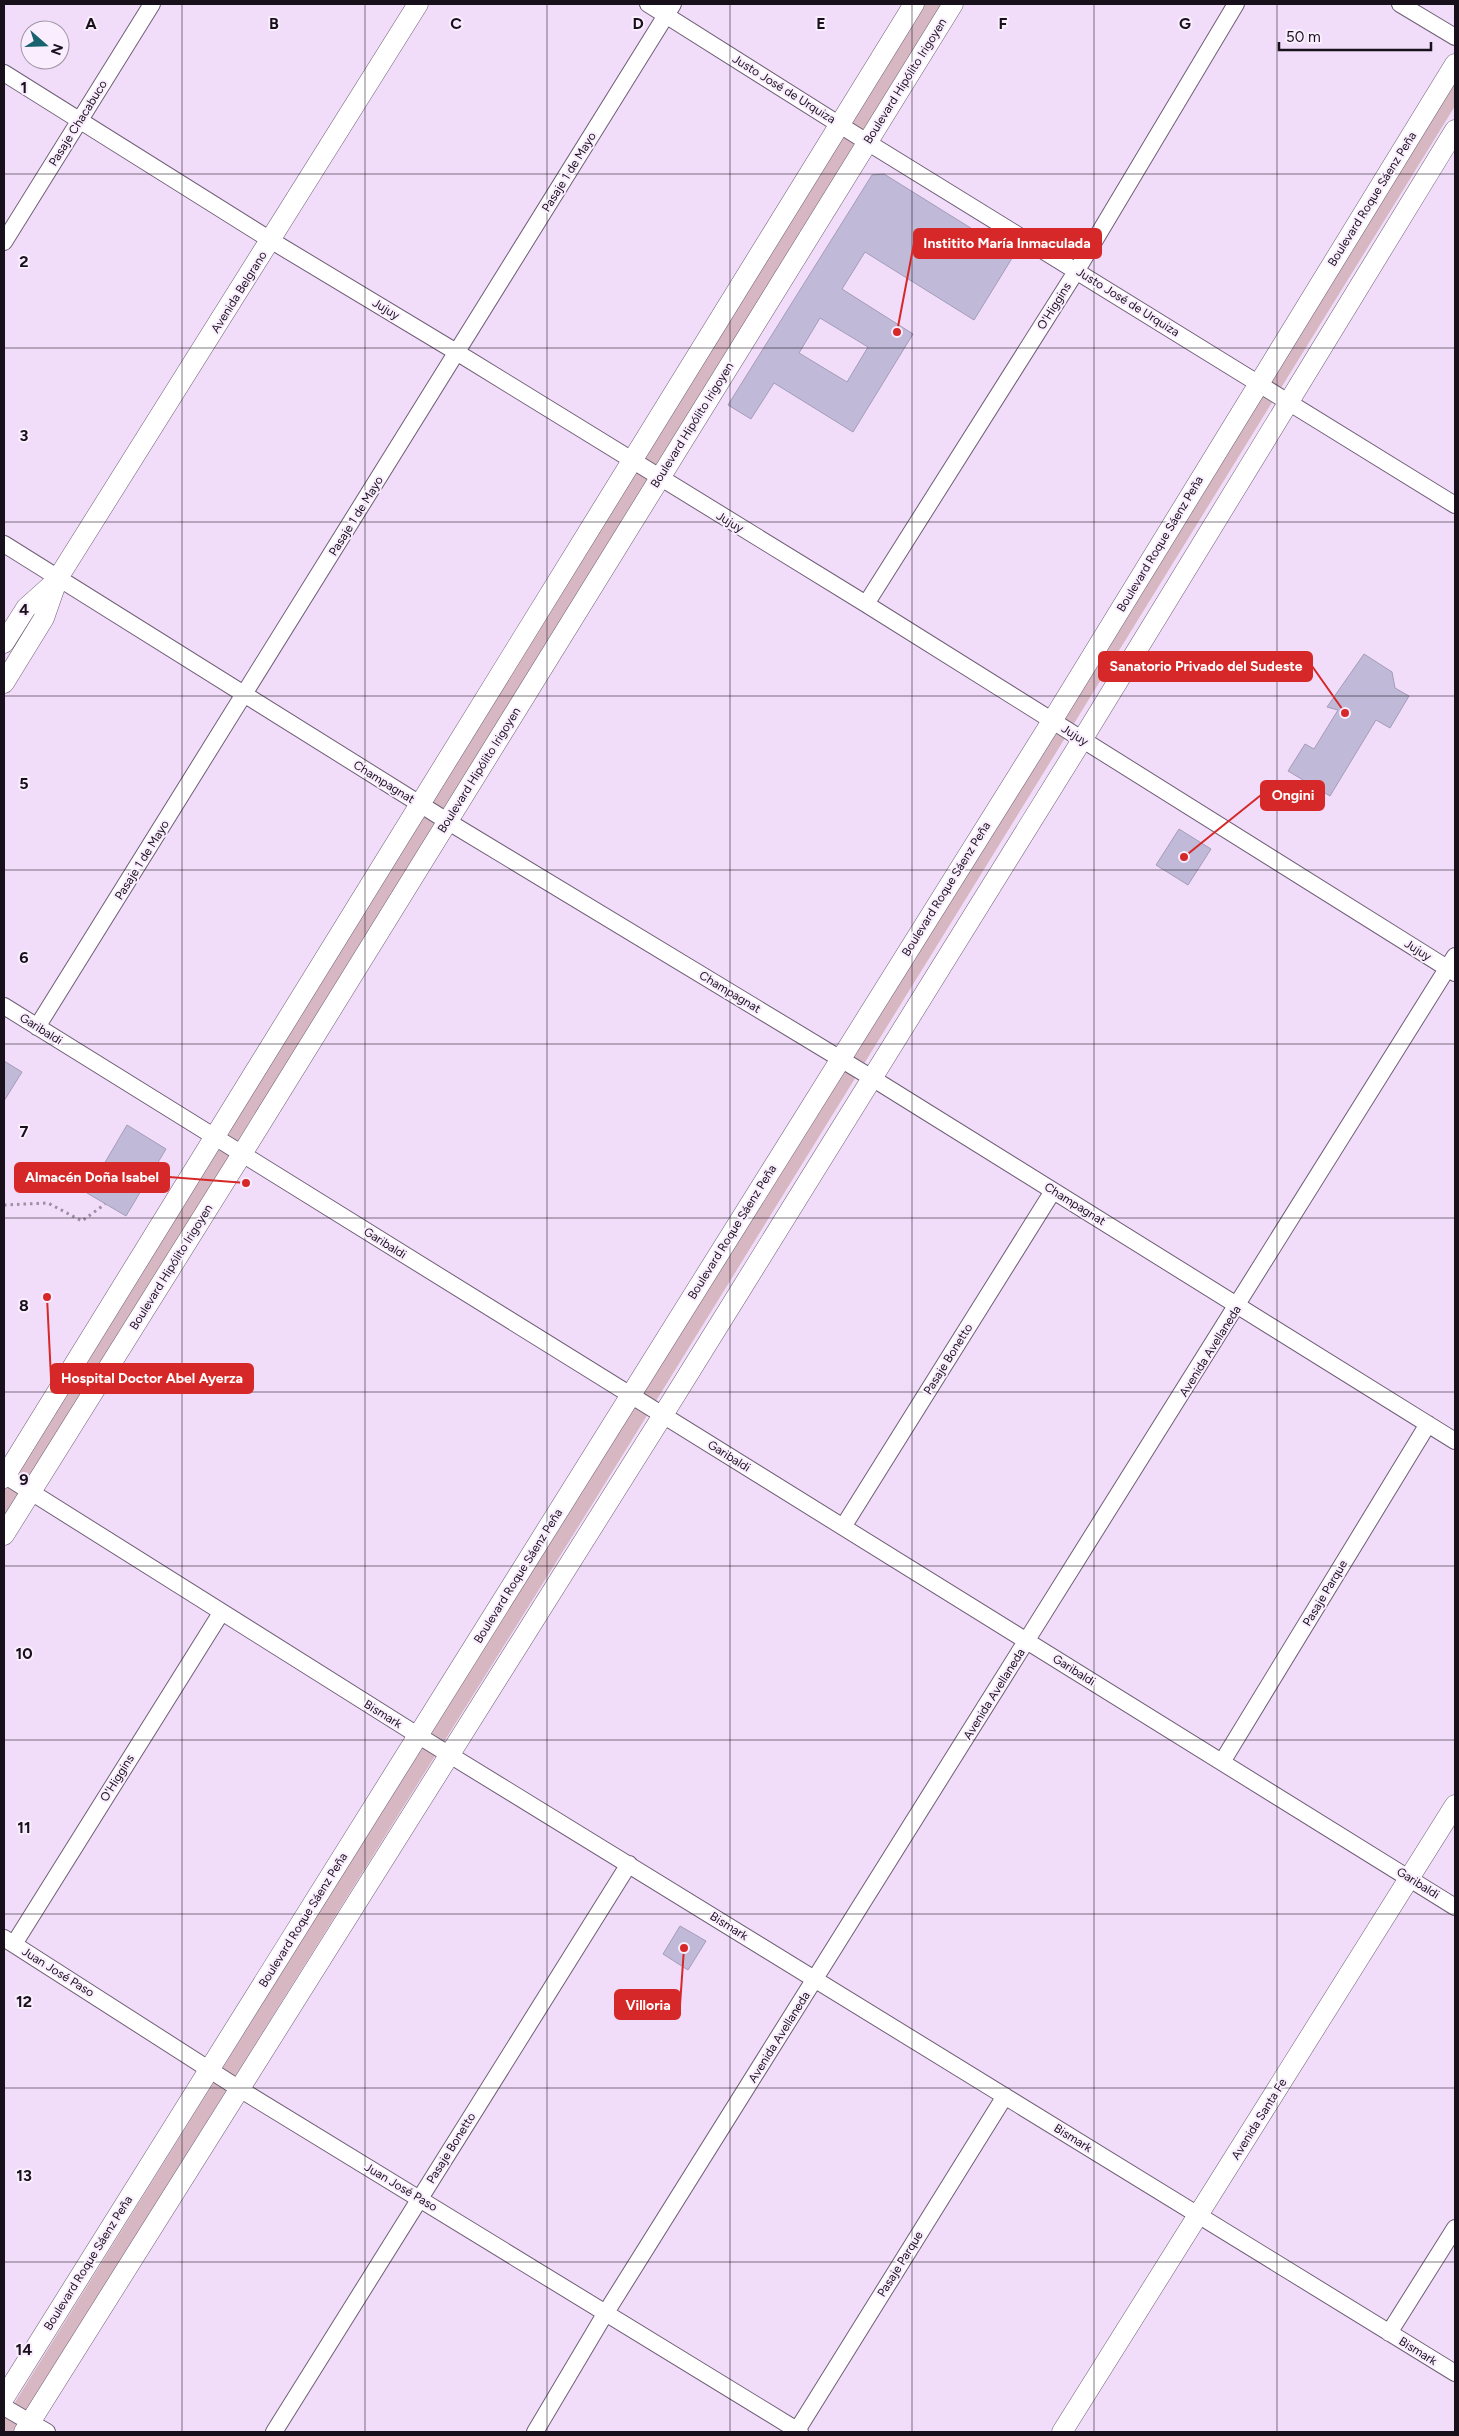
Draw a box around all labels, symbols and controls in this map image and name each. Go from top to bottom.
text: A [85,14,97,33]
text: B [269,14,279,33]
text: C [450,14,462,33]
text: D [632,14,644,33]
text: E [816,14,826,33]
text: F [999,14,1008,33]
text: G [1179,14,1191,33]
street label: Boulevard Hipólito Irigoyen [861,15,950,146]
north arrow [20,20,70,70]
scale bar [1279,20,1432,52]
text: 50 m [1286,28,1321,46]
text: N [47,41,67,57]
street label: Justo José de Urquiza [730,52,838,126]
street label: Pasaje Chacabuco [46,77,110,169]
text: 1 [21,78,27,97]
street label: Boulevard Roque Sáenz Peña [1325,129,1419,269]
street label: Pasaje 1 de Mayo [539,130,599,214]
callout: Institito María Inmaculada [914,229,1101,258]
text: Institito María Inmaculada [923,235,1091,252]
street label: Avenida Belgrano [208,249,270,335]
text: 2 [19,252,29,271]
street label: Justo José de Urquiza [1074,265,1182,339]
street label: O'Higgins [1034,280,1074,332]
street label: Jujuy [370,295,403,323]
street label: Boulevard Hipólito Irigoyen [648,359,737,490]
text: 3 [20,426,29,445]
street label: Pasaje 1 de Mayo [326,474,386,558]
street label: Boulevard Roque Sáenz Peña [1114,474,1206,614]
street label: Jujuy [714,508,747,536]
text: 4 [19,600,29,619]
callout: Sanatorio Privado del Sudeste [1099,652,1312,681]
text: Sanatorio Privado del Sudeste [1110,658,1303,675]
street label: Boulevard Hipólito Irigoyen [435,704,524,835]
street label: Jujuy [1059,721,1092,749]
street label: Champagnat [351,758,417,807]
text: 5 [19,774,29,793]
callout: Ongini [1261,781,1324,810]
text: Ongini [1272,787,1314,804]
street label: Pasaje 1 de Mayo [112,818,172,902]
street label: Boulevard Roque Sáenz Peña [899,819,993,959]
street label: Jujuy [1402,936,1435,964]
text: 6 [19,948,29,967]
street label: Champagnat [697,968,764,1016]
street label: Garibaldi [17,1010,65,1048]
text: 7 [20,1122,29,1141]
street label: Boulevard Roque Sáenz Peña [685,1162,779,1302]
callout: Almacén Doña Isabel [15,1163,169,1192]
text: Almacén Doña Isabel [25,1169,159,1186]
street label: Champagnat [1042,1180,1108,1229]
street label: Boulevard Hipólito Irigoyen [127,1201,216,1332]
street label: Garibaldi [361,1224,409,1262]
text: 8 [19,1296,29,1315]
street label: Avenida Avellaneda [1176,1303,1244,1399]
street label: Pasaje Bonetto [921,1321,975,1397]
callout: Hospital Doctor Abel Ayerza [51,1364,253,1393]
text: Hospital Doctor Abel Ayerza [61,1370,243,1387]
street label: Garibaldi [705,1437,753,1475]
text: 9 [19,1470,29,1489]
street label: Boulevard Roque Sáenz Peña [471,1506,565,1646]
street label: Pasaje Parque [1300,1557,1350,1629]
text: 10 [15,1644,33,1663]
street label: Avenida Avellaneda [960,1646,1028,1742]
street label: Garibaldi [1050,1651,1098,1689]
street label: Bismark [362,1697,405,1731]
street label: O'Higgins [97,1752,137,1804]
text: 11 [17,1818,31,1837]
street label: Boulevard Roque Sáenz Peña [256,1850,350,1990]
street label: Garibaldi [1394,1864,1442,1902]
street label: Bismark [708,1909,751,1943]
street label: Juan José Paso [19,1944,97,2000]
street label: Avenida Avellaneda [745,1989,813,2085]
callout: Villoria [615,1990,680,2019]
text: 12 [16,1992,32,2011]
text: Villoria [625,1997,671,2014]
street label: Avenida Santa Fe [1228,2075,1290,2162]
street label: Pasaje Bonetto [424,2110,478,2186]
street label: Bismark [1052,2121,1095,2155]
street label: Juan José Paso [362,2160,440,2214]
text: 13 [16,2166,32,2185]
street label: Boulevard Roque Sáenz Peña [41,2193,135,2333]
street label: Pasaje Parque [874,2228,926,2299]
street label: Bismark [1397,2334,1440,2368]
text: 14 [16,2340,32,2359]

